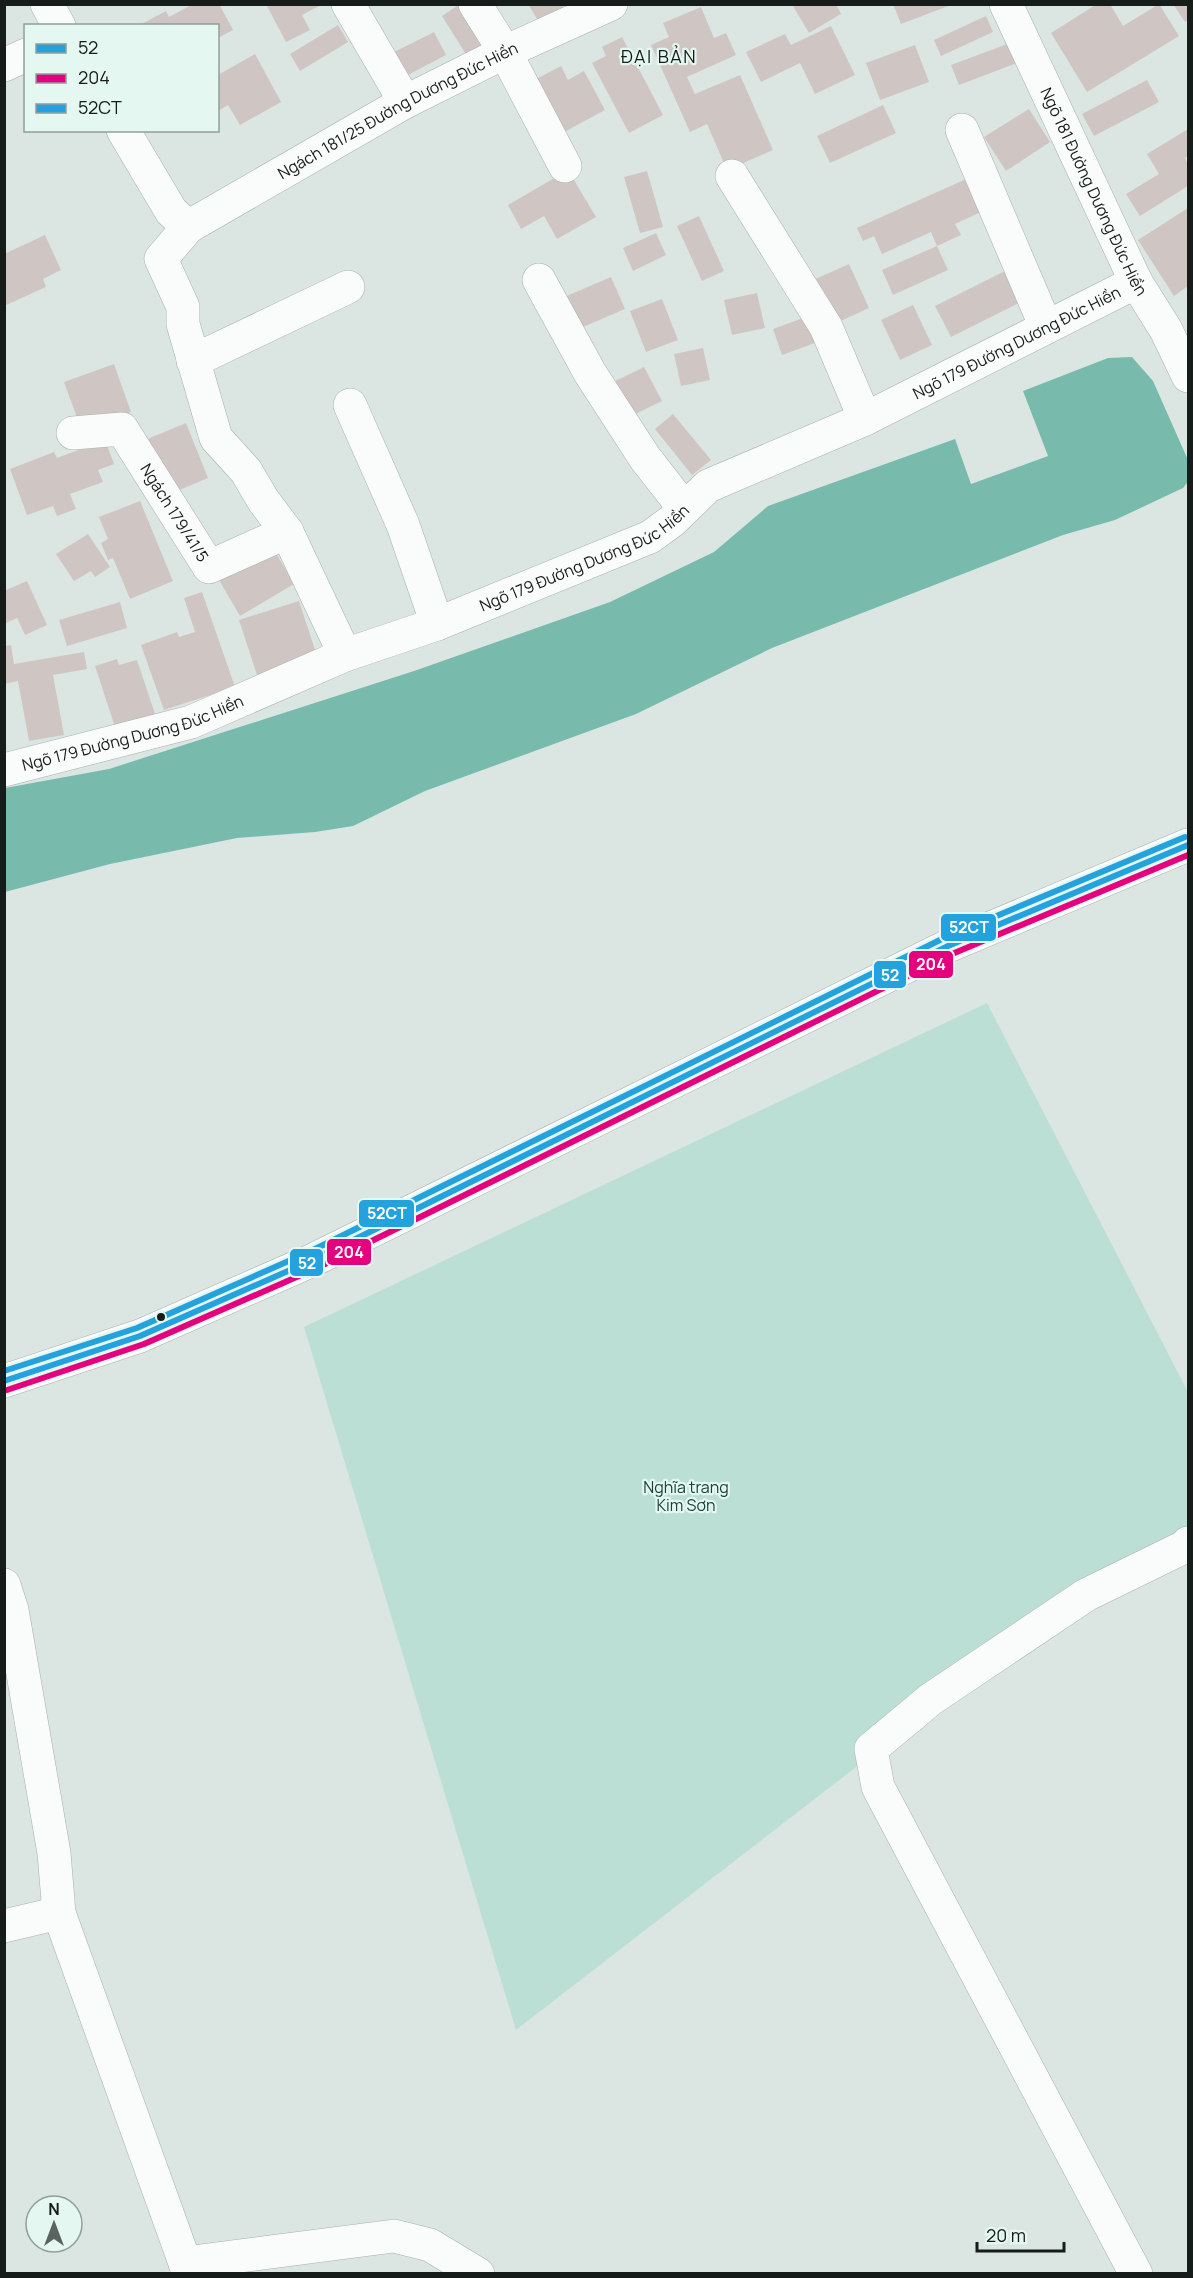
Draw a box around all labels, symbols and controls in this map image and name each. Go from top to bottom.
legend [24,24,219,132]
text: 52 [78,35,98,59]
street label: Ngách 181/25 Đường Dương Đức Hiền [273,37,521,184]
district label: ĐẠI BẢN [621,44,697,68]
text: 204 [78,65,110,89]
street label: Ngõ 181 Đường Dương Đức Hiền [1035,84,1153,300]
text: 52CT [78,95,122,119]
street label: Ngõ 179 Đường Dương Đức Hiền [909,281,1124,404]
street label: Ngách 179/41/5 [135,459,214,566]
street label: Ngõ 179 Đường Dương Đức Hiền [476,499,694,616]
street label: Ngõ 179 Đường Dương Đức Hiền [20,690,247,776]
line badge: 52CT [940,913,997,942]
text: 52CT [949,916,989,938]
line badge: 204 [908,950,954,979]
text: 204 [916,953,946,975]
line badge: 52 [873,960,907,989]
text: 52 [881,964,899,986]
line badge: 52CT [358,1199,415,1228]
text: 52CT [367,1202,407,1224]
line badge: 204 [326,1238,372,1266]
text: 204 [334,1241,364,1263]
line badge: 52 [289,1248,324,1277]
text: 52 [298,1252,316,1274]
unlabelled marker [155,1311,167,1323]
park label: Nghĩa trang Kim Sơn [643,1476,729,1516]
north arrow [24,2194,84,2254]
text: N [48,2198,60,2220]
scale bar [977,2215,1064,2253]
text: 20 m [986,2223,1026,2247]

